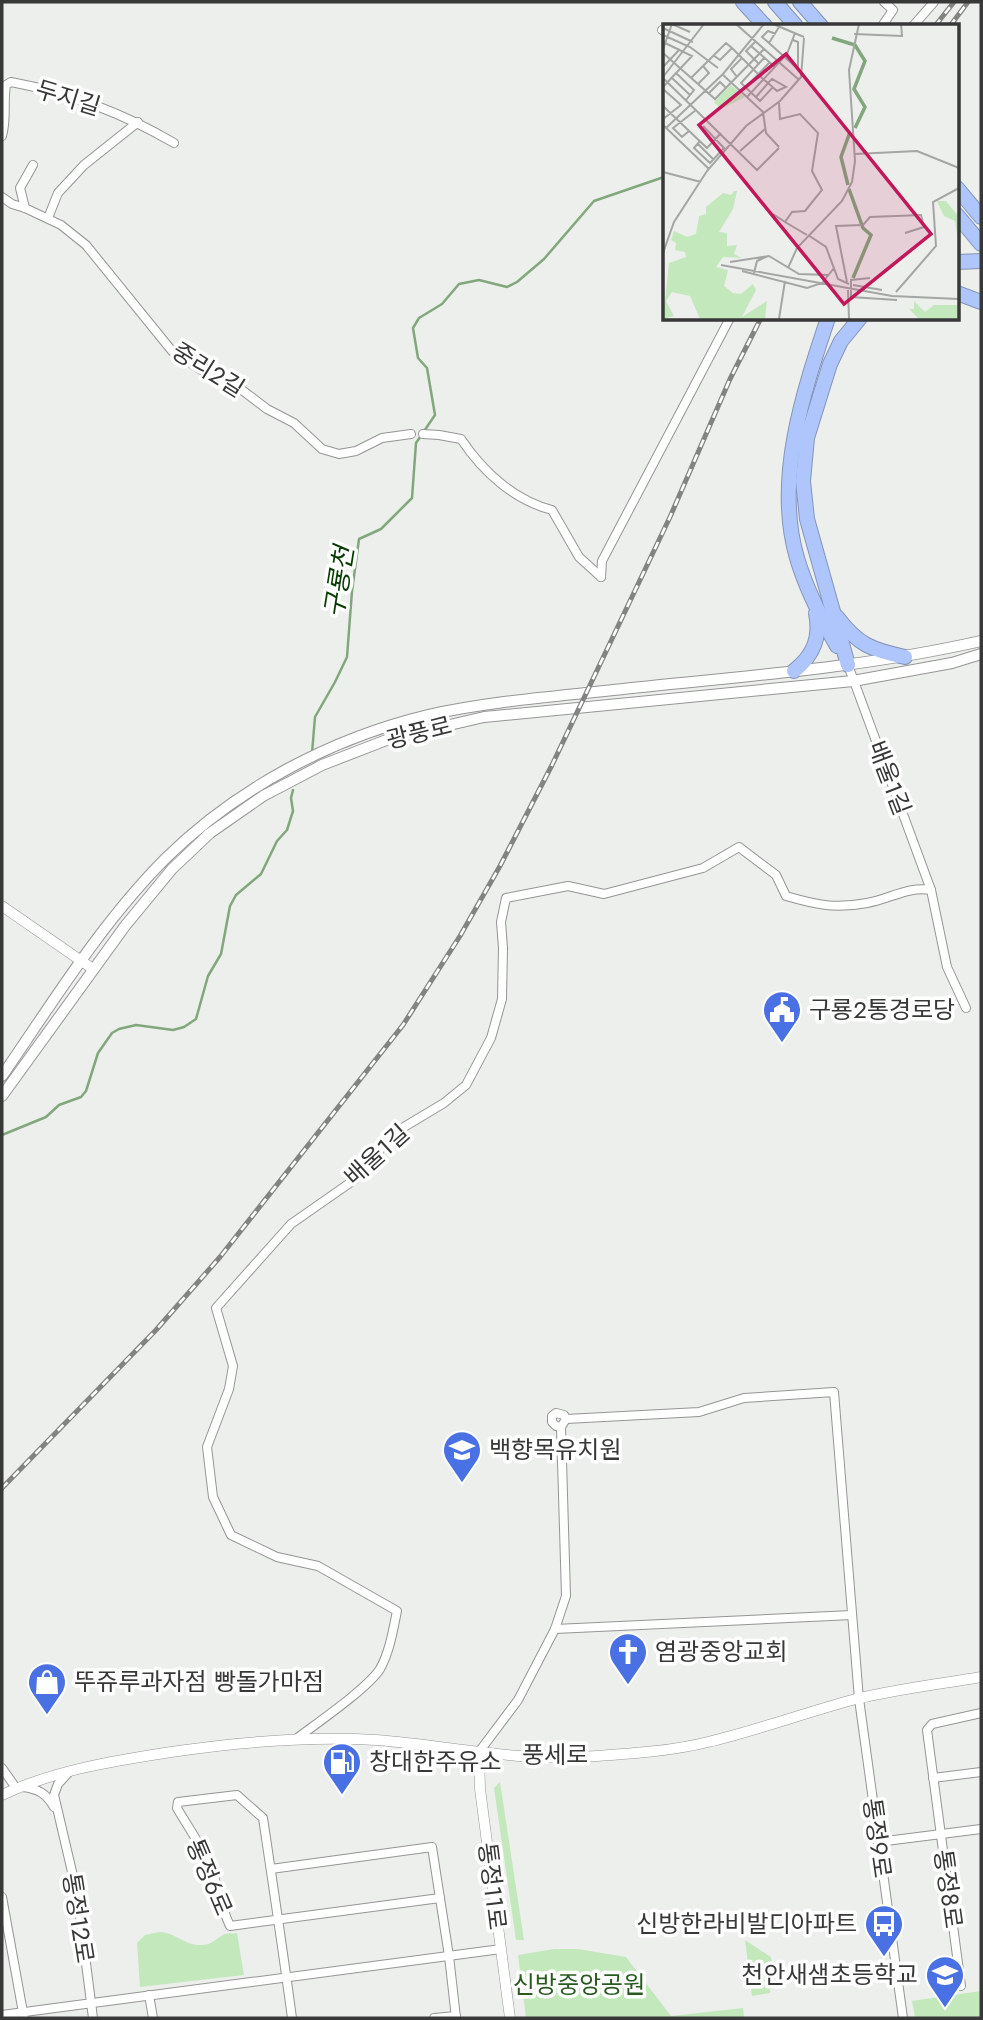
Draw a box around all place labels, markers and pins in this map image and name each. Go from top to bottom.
public building icon: 구룡2통경로당 [761,989,803,1044]
place label: 구룡2통경로당 [809,992,955,1027]
school or university icon: 백향목유치원 [441,1429,483,1484]
place label: 백향목유치원 [489,1432,621,1467]
church icon: 염광중앙교회 [607,1631,649,1686]
place label: 염광중앙교회 [655,1634,787,1669]
shop icon: 뚜쥬루과자점 빵돌가마점 [26,1661,68,1716]
place label: 뚜쥬루과자점 빵돌가마점 [74,1664,324,1699]
fuel station icon: 창대한주유소 [321,1741,363,1796]
place label: 창대한주유소 [369,1744,501,1779]
bus stop icon: 신방한라비발디아파트 [863,1903,905,1958]
place label: 신방한라비발디아파트 [636,1906,857,1941]
school or university icon: 천안새샘초등학교 [924,1954,966,2009]
place label: 천안새샘초등학교 [741,1957,918,1992]

